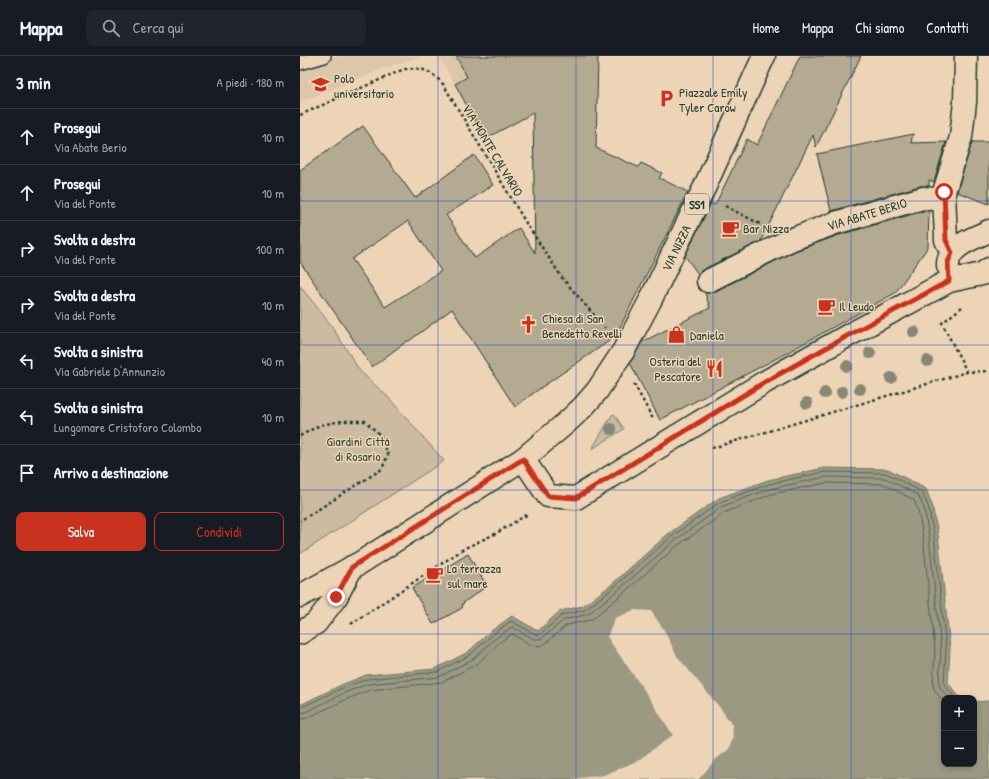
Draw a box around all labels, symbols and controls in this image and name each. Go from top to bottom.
search box [86,10,366,46]
text: Mappa [20,15,62,41]
icon: search [100,17,122,39]
text: Cerca qui [132,17,184,38]
text: Home [753,18,780,37]
text: Mappa [802,18,833,37]
text: Chi siamo [855,18,904,37]
text: Contatti [926,18,969,37]
place label: Polo universitario [334,69,394,102]
text: 3 min [16,71,51,94]
text: A piedi · 180 m [216,73,284,91]
school or university icon: Polo universitario [311,75,331,95]
place label: Piazzale Emily Tyler Carow [679,83,748,116]
parking icon: Piazzale Emily Tyler Carow [656,89,676,109]
street label: VIA MONTE CALVARIO [458,101,528,199]
text: Prosegui [54,117,101,138]
icon: ahead [16,126,38,148]
text: 10 m [262,128,284,146]
text: Via Abate Berio [54,138,127,156]
text: Prosegui [54,173,101,194]
icon: ahead [16,182,38,204]
route start [935,183,953,201]
text: 10 m [262,184,284,202]
street label: VIA ABATE BERIO [825,193,909,235]
text: Via del Ponte [54,194,116,212]
road number: SS1 [685,194,709,214]
cafe icon: Bar Nizza [720,218,740,238]
place label: Bar Nizza [743,219,789,237]
street label: VIA NIZZA [657,221,695,274]
text: Svolta a destra [54,229,135,250]
icon: right [16,238,38,260]
text: 100 m [256,240,284,258]
text: Via del Ponte [54,250,116,268]
text: Svolta a destra [54,285,135,306]
icon: right [16,294,38,316]
text: 10 m [262,296,284,314]
cafe icon: Il Leudo [816,296,836,316]
place label: Il Leudo [839,297,874,315]
text: Via del Ponte [54,306,116,324]
place label: Chiesa di San Benedetto Revelli [542,309,622,342]
church icon: Chiesa di San Benedetto Revelli [519,315,539,335]
shop icon: Daniela [667,325,687,345]
place label: Daniela [690,326,724,344]
text: Svolta a sinistra [54,341,143,362]
icon: left [16,350,38,372]
text: 40 m [261,352,284,370]
place label: Osteria del Pescatore [649,352,702,385]
restaurant icon: Osteria del Pescatore [704,358,724,378]
text: Via Gabriele D'Annunzio [54,362,165,380]
text: Svolta a sinistra [54,397,143,418]
icon: left [16,406,38,428]
text: 10 m [262,408,284,426]
text: Lungomare Cristoforo Colombo [54,418,201,436]
park label: Giardini Città di Rosario [326,432,390,465]
icon: arrive [16,462,38,484]
text: Arrivo a destinazione [54,462,168,483]
button: Salva [16,512,146,551]
button: Condividi [154,512,284,551]
place label: La terrazza sul mare [447,559,501,592]
cafe icon: La terrazza sul mare [424,565,444,585]
route end [327,588,345,606]
map controls [941,695,977,767]
button: + [941,695,977,731]
button: − [941,731,977,767]

